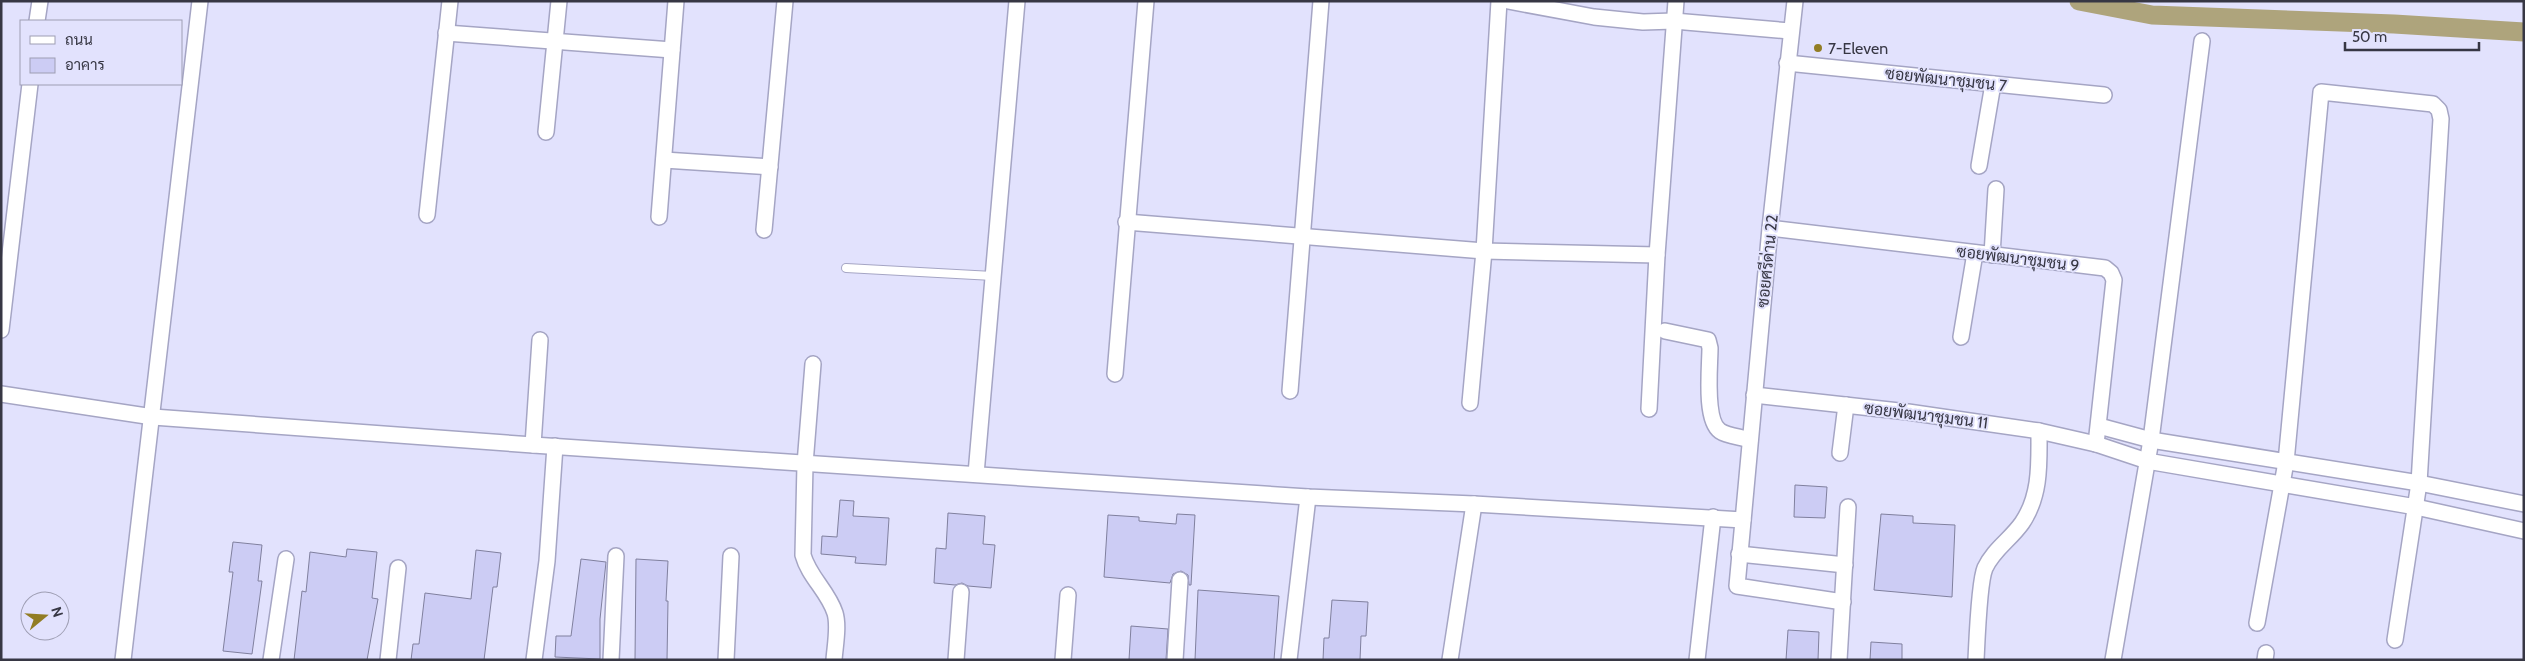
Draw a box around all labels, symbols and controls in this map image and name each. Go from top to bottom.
legend [20,20,182,85]
scale bar [2345,20,2479,52]
text: 50 m [2352,28,2387,46]
text: ถนน [65,31,93,49]
place label: 7-Eleven [1828,39,1888,58]
marker: 7-Eleven [1812,42,1824,54]
text: อาคาร [65,56,105,74]
street label: ซอยพัฒนาชุมชน 7 [1884,63,2008,97]
street label: ซอยศรีด่าน 22 [1751,213,1782,309]
street label: ซอยพัฒนาชุมชน 9 [1955,241,2080,277]
street label: ซอยพัฒนาชุมชน 11 [1863,397,1989,435]
north arrow [20,591,70,641]
text: N [47,604,67,619]

